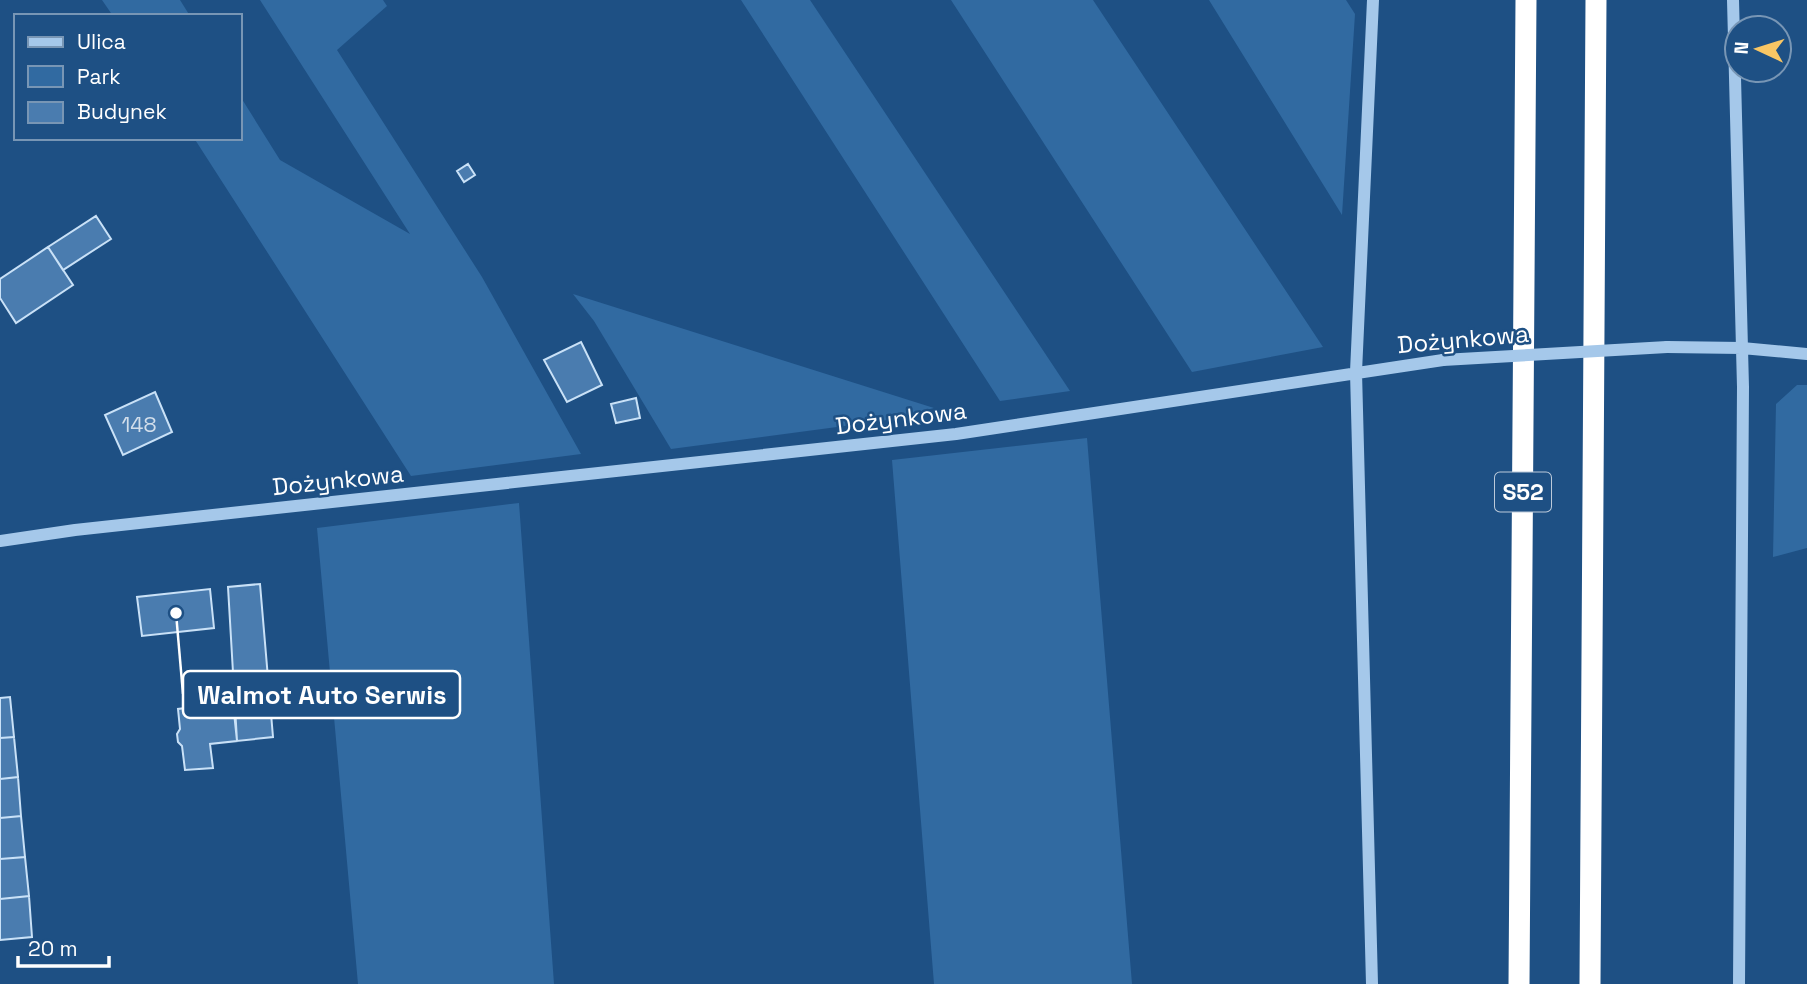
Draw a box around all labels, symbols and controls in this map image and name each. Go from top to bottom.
legend [14,14,242,140]
north arrow [1723,14,1793,84]
text: Ulica [77,28,126,55]
text: N [1729,41,1754,55]
text: Park [77,63,121,90]
text: Budynek [77,98,167,125]
street label: Dożynkowa [1396,318,1530,360]
street label: Dożynkowa [834,395,969,441]
house number: 148 [122,411,157,438]
street label: Dożynkowa [271,458,405,502]
road number: S52 [1495,472,1551,512]
callout: Walmot Auto Serwis [183,671,460,718]
text: Walmot Auto Serwis [197,678,447,712]
scale bar [18,925,108,969]
text: 20 m [28,935,78,962]

